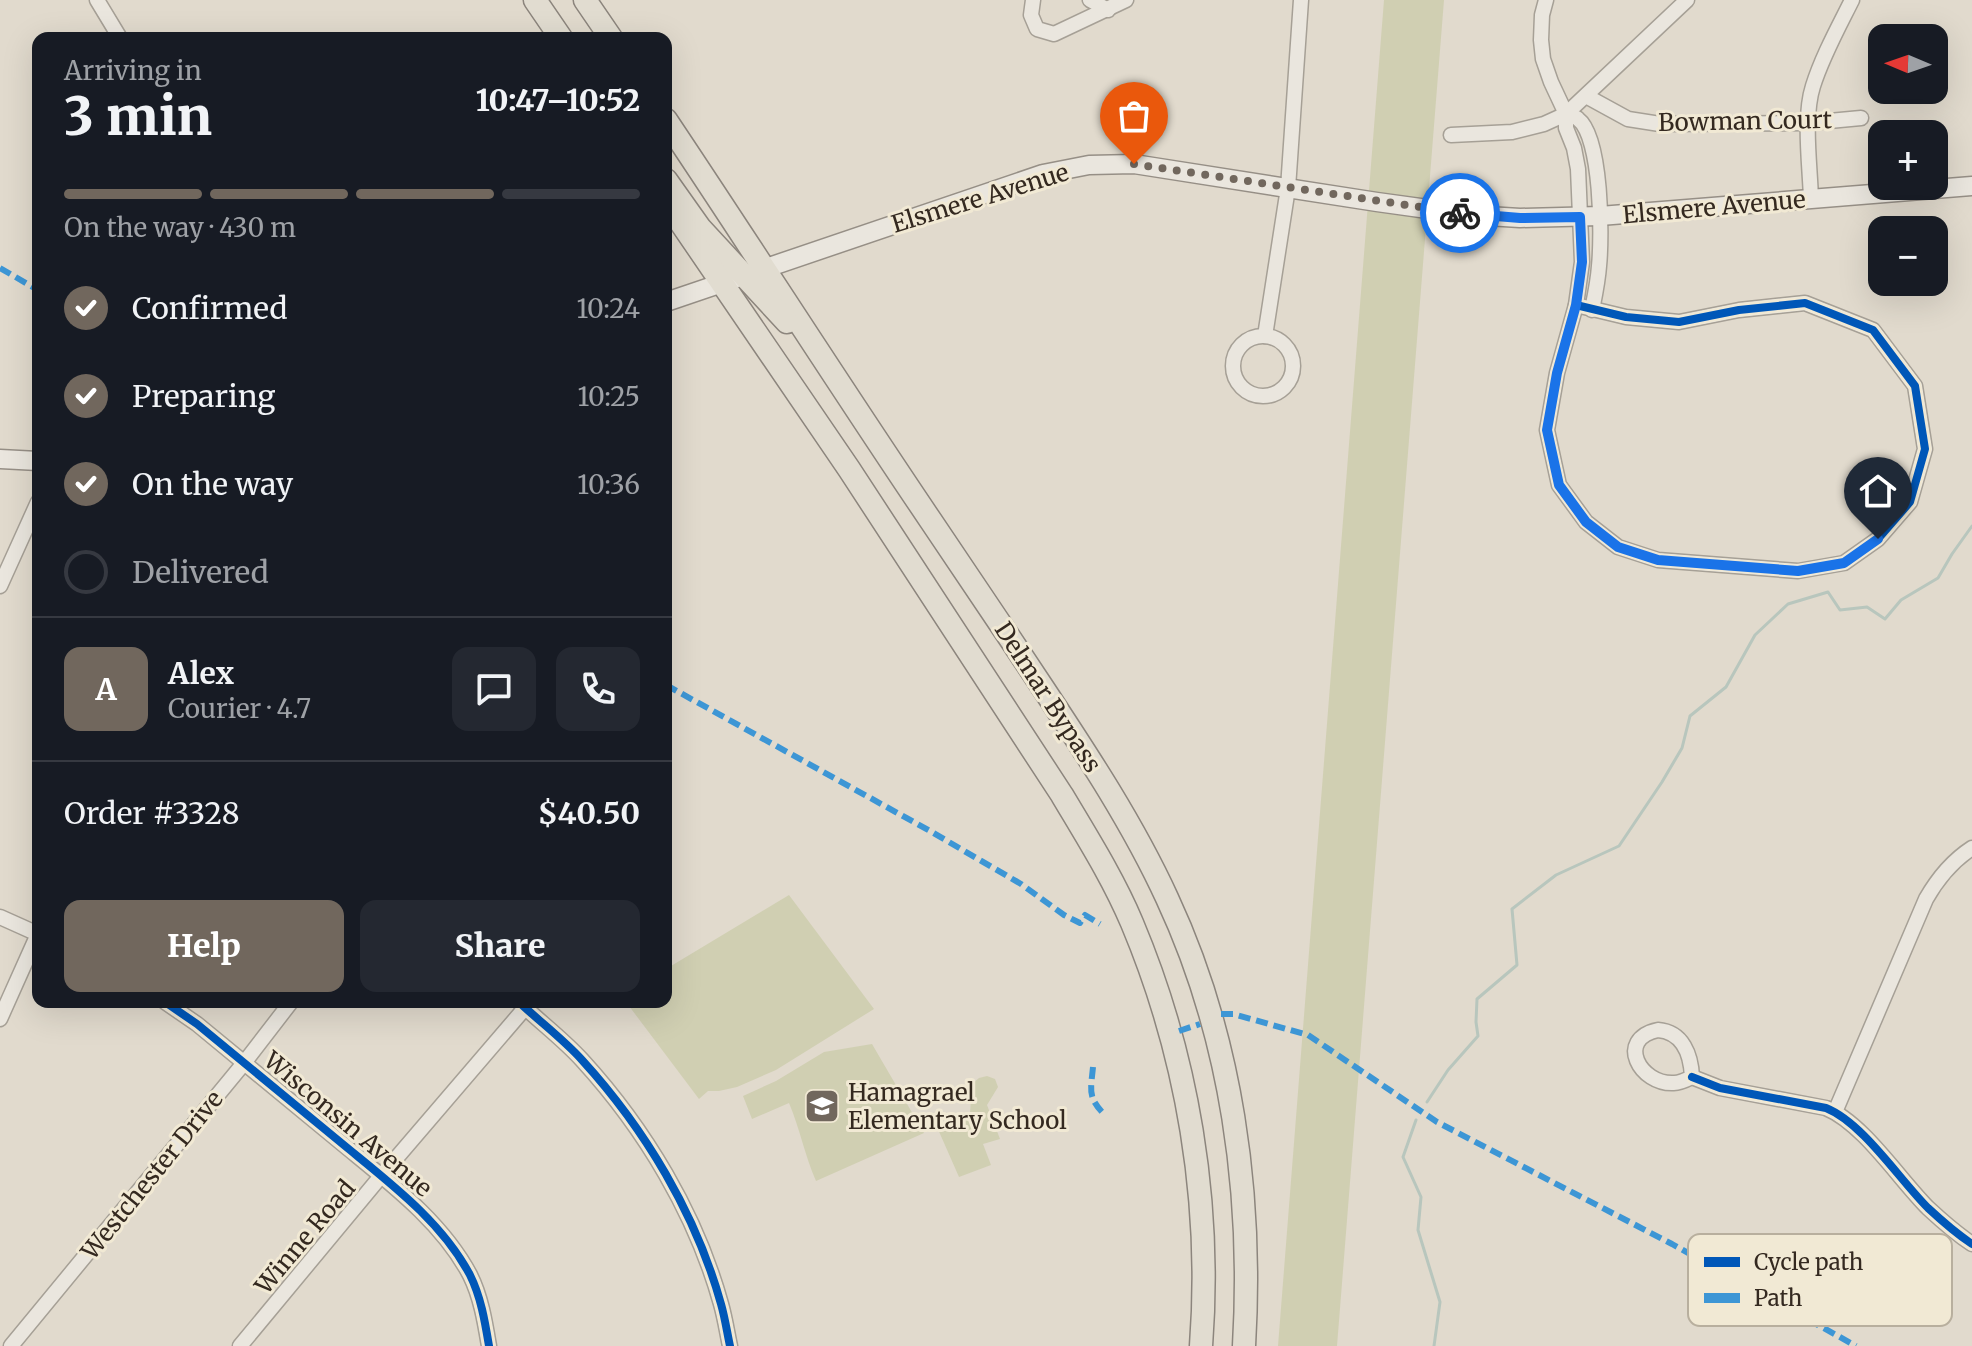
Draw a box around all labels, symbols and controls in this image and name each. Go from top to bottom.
north arrow [1868,24,1948,104]
map controls [1868,24,1948,296]
text: Arriving in [64,54,202,87]
text: 10:47–10:52 [476,81,640,119]
pin [1100,82,1168,164]
text: 3 min [64,84,212,149]
icon: bag [1112,94,1156,138]
street label: Bowman Court [1658,104,1833,138]
button: + [1868,120,1948,200]
street label: Elsmere Avenue [888,156,1072,240]
courier [1420,173,1500,253]
street label: Elsmere Avenue [1621,184,1807,230]
icon: bike [1438,191,1482,235]
text: On the way · 430 m [64,211,296,244]
button: − [1868,216,1948,296]
icon: check [64,286,108,330]
text: Confirmed [132,289,287,327]
text: 10:24 [576,292,640,325]
icon: check [64,374,108,418]
text: Preparing [132,377,275,415]
text: 10:25 [577,380,640,413]
pin [1844,457,1912,539]
icon: check [64,462,108,506]
text: On the way [132,465,293,503]
text: 10:36 [577,468,640,501]
icon: home [1856,469,1900,513]
text: Delivered [132,553,269,591]
street label: Delmar Bypass [988,616,1108,778]
button: chat [452,647,536,731]
button: phone [556,647,640,731]
text: Alex [168,654,234,692]
text: A [95,670,117,708]
text: Courier · 4.7 [168,692,311,725]
text: Order #3328 [64,794,240,832]
text: $40.50 [538,794,640,832]
button: Help [64,900,344,992]
button: Share [360,900,640,992]
street label: Wisconsin Avenue [257,1044,439,1203]
place label: Hamagrael Elementary School [848,1077,1067,1136]
street label: Westchester Drive [74,1084,230,1267]
school or university icon: Hamagrael Elementary School [803,1087,841,1125]
street label: Winne Road [248,1173,362,1301]
legend [1688,1234,1952,1326]
text: Cycle path [1754,1248,1864,1276]
text: Path [1754,1284,1803,1312]

